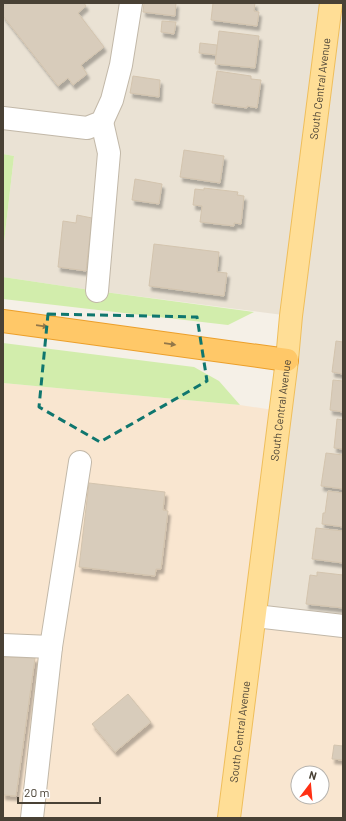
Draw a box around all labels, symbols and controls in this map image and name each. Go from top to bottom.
street label: South Central Avenue [307,37,333,140]
one-way arrow [36,323,48,329]
one-way arrow [164,341,177,347]
street label: South Central Avenue [267,358,293,462]
street label: South Central Avenue [227,680,252,783]
north arrow [290,765,330,805]
text: N [308,768,318,782]
scale bar [18,779,100,805]
text: 20 m [24,785,50,799]

